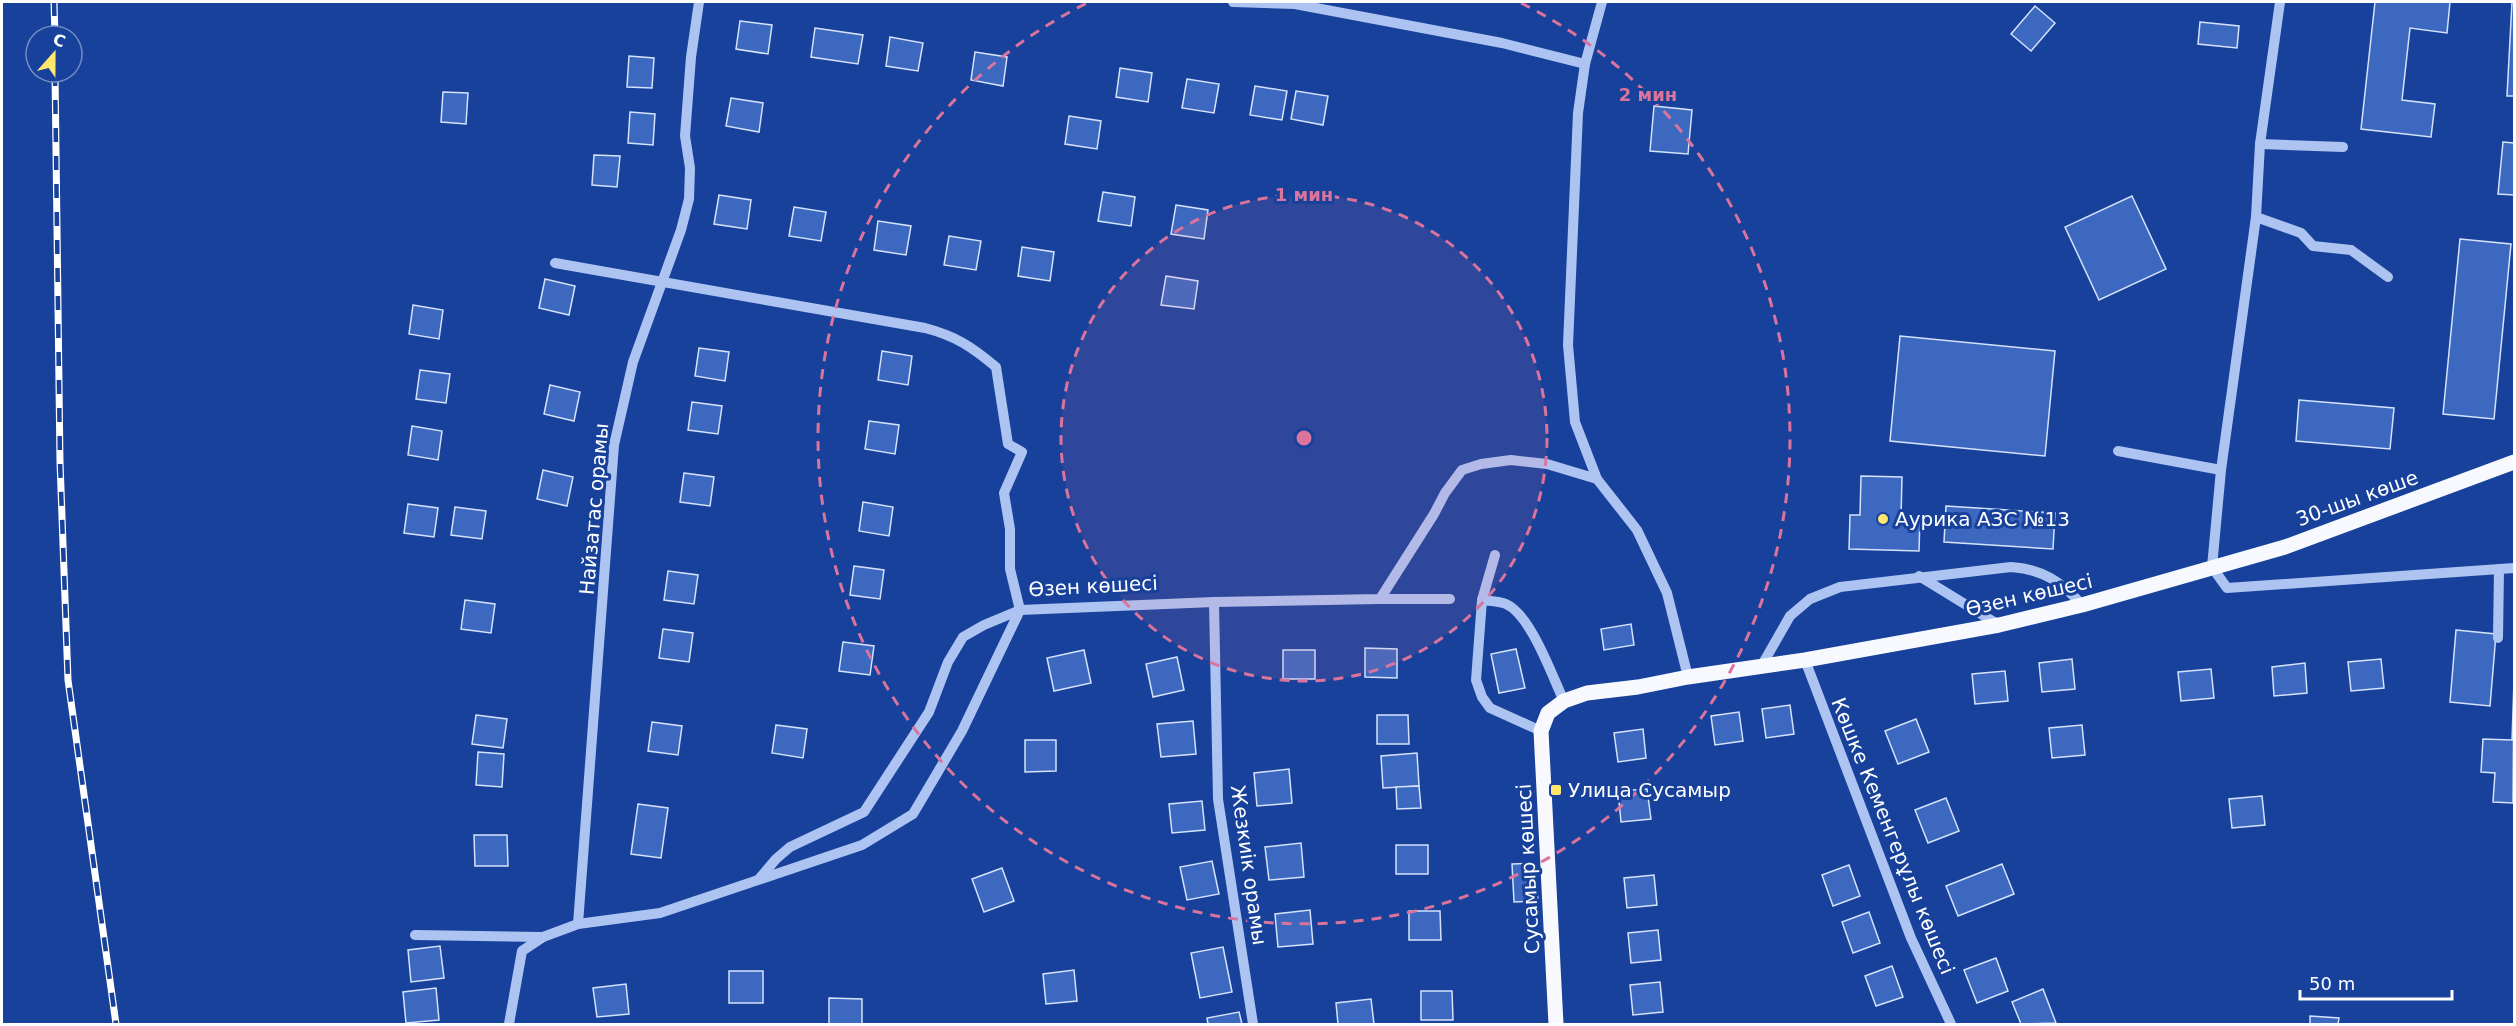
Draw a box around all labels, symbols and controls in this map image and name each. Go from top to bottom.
north arrow [24,24,84,84]
text: С [50,29,68,51]
text: 2 мин [1619,84,1677,105]
text: 1 мин [1275,184,1333,205]
street label: Найзатас орамы [575,422,613,596]
centre of rings [1294,428,1314,448]
street label: 30-шы көше [2293,465,2421,531]
place label: Аурика АЗС №13 [1895,507,2070,531]
marker: Аурика АЗС №13 [1876,512,1890,526]
street label: Өзен көшесі [1963,569,2095,621]
street label: Өзен көшесі [1028,571,1158,601]
street label: Көшке Кеменгерұлы көшесі [1826,694,1960,978]
place label: Улица Сусамыр [1568,778,1731,802]
street label: Жезкиік орамы [1226,783,1272,947]
street label: Сусамыр көшесі [1512,783,1544,955]
marker: Улица Сусамыр [1549,783,1563,797]
scale bar [2300,963,2452,1001]
text: 50 m [2309,973,2355,994]

